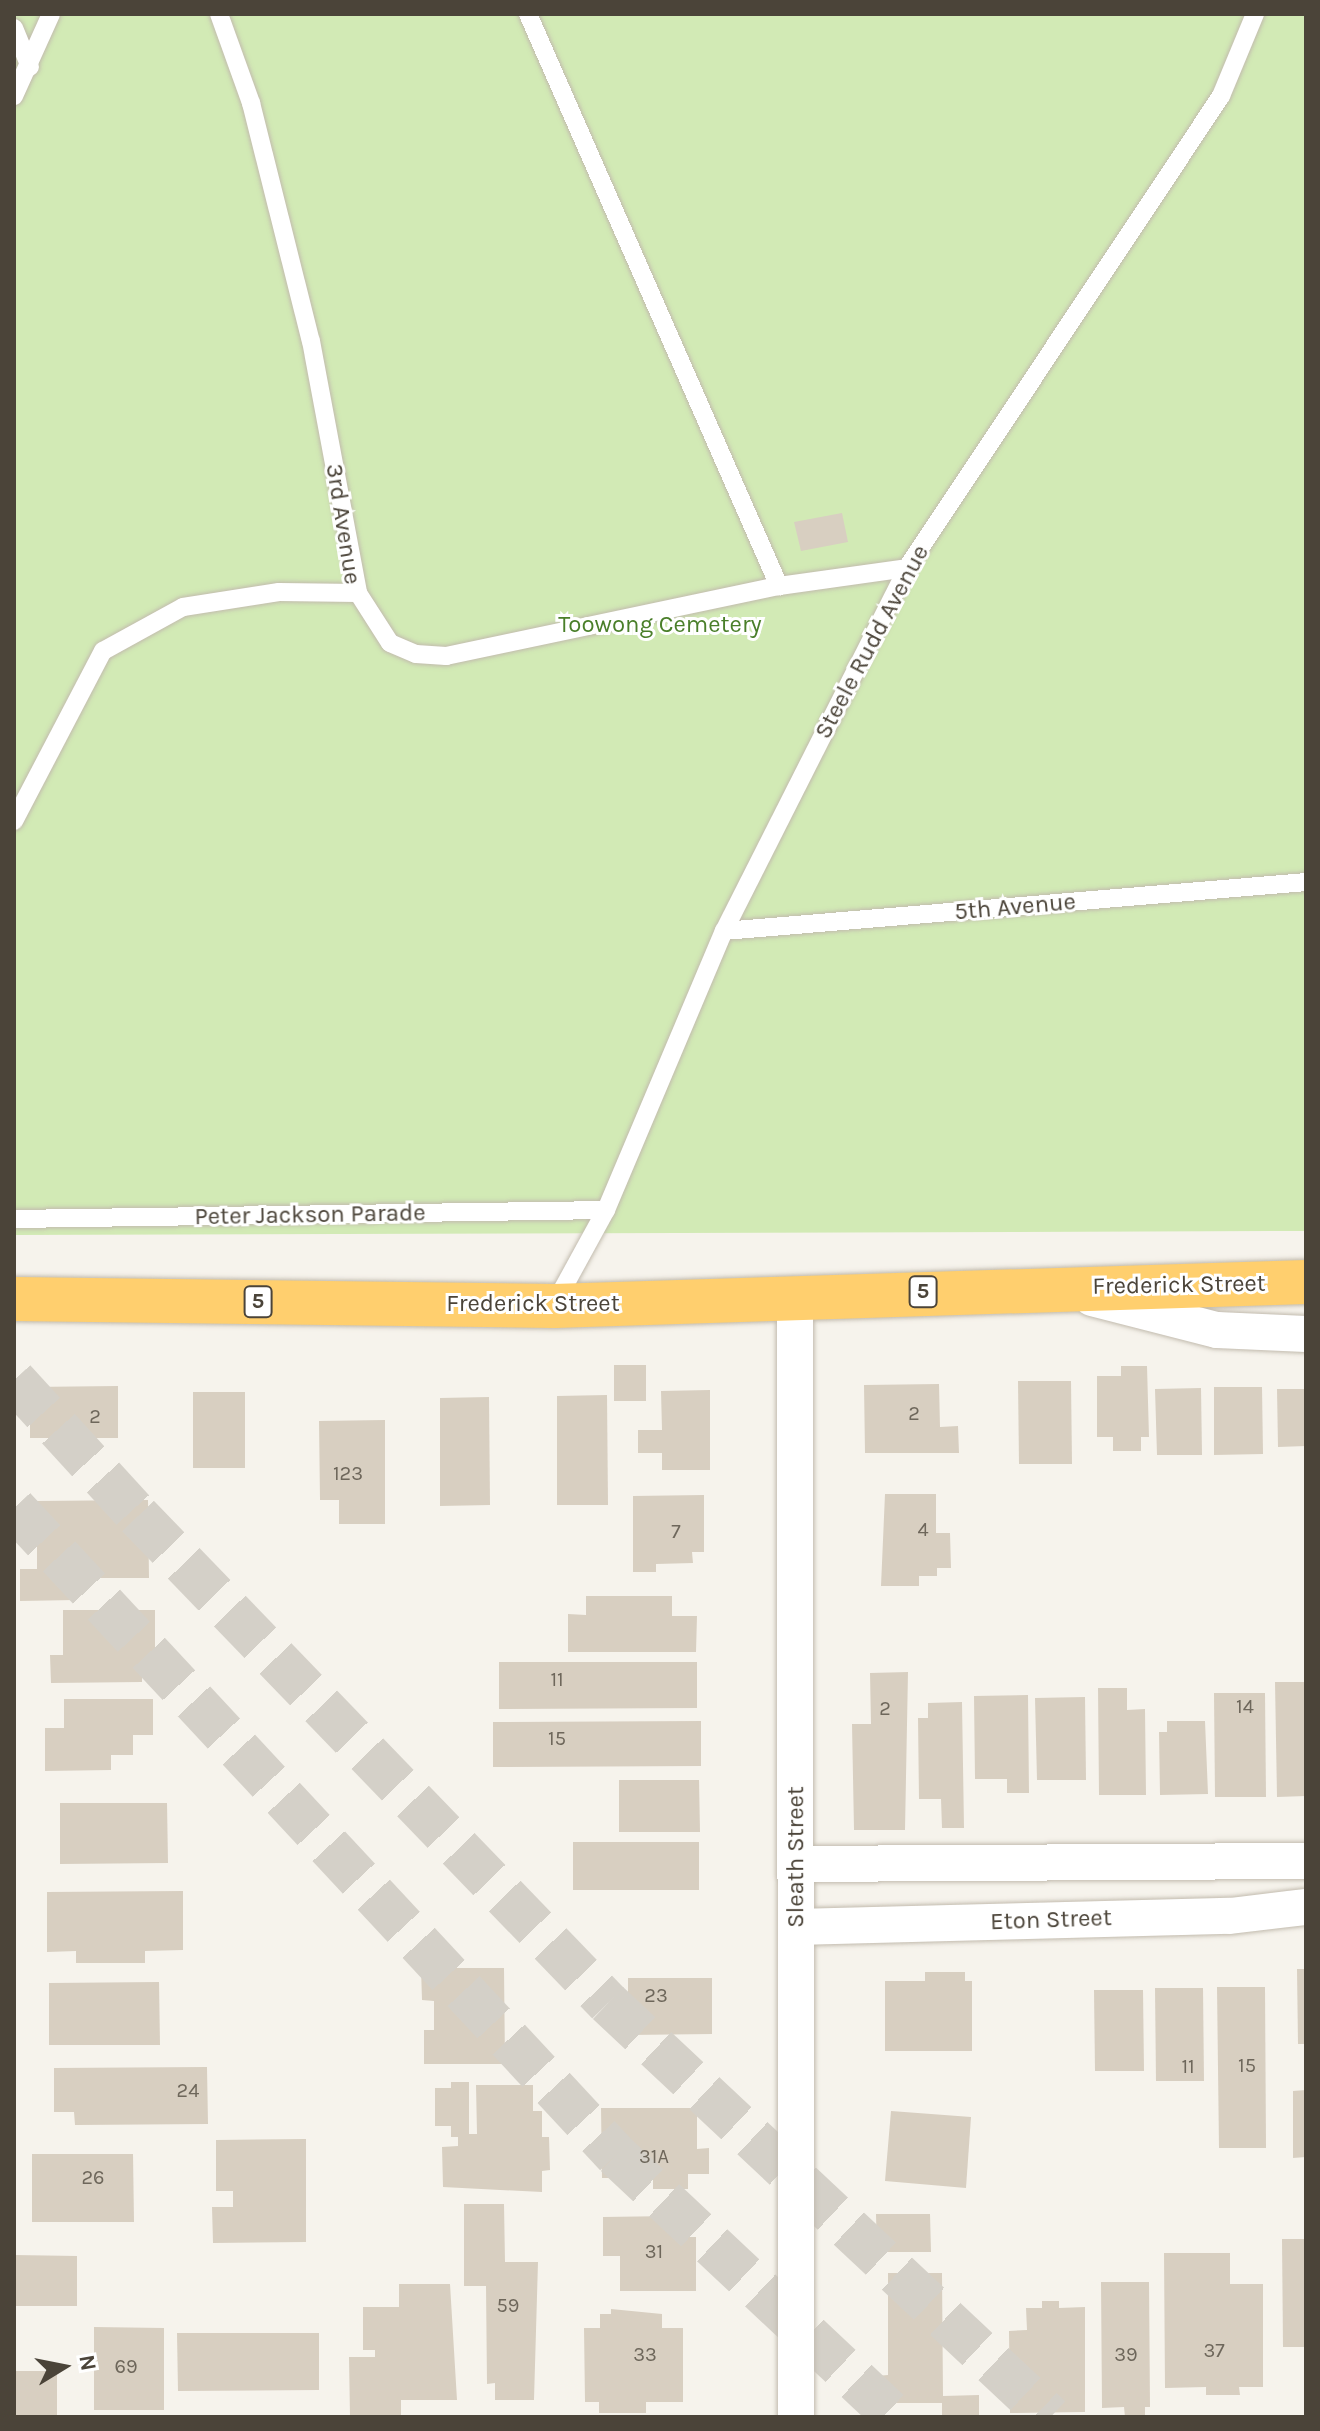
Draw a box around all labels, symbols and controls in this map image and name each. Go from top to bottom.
street label: 3rd Avenue [319,462,367,586]
street label: Steele Rudd Avenue [809,540,935,744]
park label: Toowong Cemetery [558,611,762,639]
street label: 5th Avenue [953,887,1077,927]
street label: Peter Jackson Parade [194,1199,426,1231]
street label: Frederick Street [1092,1269,1266,1301]
road number: 5 [907,1274,939,1310]
road number: 5 [242,1284,274,1320]
street label: Frederick Street [446,1290,620,1318]
house number: 2 [908,1401,920,1425]
house number: 2 [89,1404,101,1428]
house number: 123 [333,1461,363,1485]
house number: 4 [917,1517,929,1541]
house number: 7 [671,1519,681,1543]
house number: 11 [550,1667,564,1691]
house number: 14 [1236,1694,1254,1718]
house number: 2 [879,1696,891,1720]
house number: 15 [548,1726,566,1750]
street label: Sleath Street [782,1786,810,1928]
street label: Eton Street [990,1903,1112,1937]
house number: 23 [644,1983,668,2007]
house number: 15 [1238,2053,1256,2077]
house number: 11 [1181,2054,1195,2078]
house number: 24 [177,2078,199,2102]
house number: 31A [639,2144,669,2168]
house number: 26 [81,2165,105,2189]
house number: 31 [645,2239,663,2263]
house number: 59 [497,2293,519,2317]
north arrow [24,2327,104,2407]
house number: 37 [1203,2338,1225,2362]
house number: 33 [633,2342,657,2366]
house number: 39 [1114,2342,1138,2366]
text: N [73,2353,102,2373]
house number: 69 [114,2354,138,2378]

